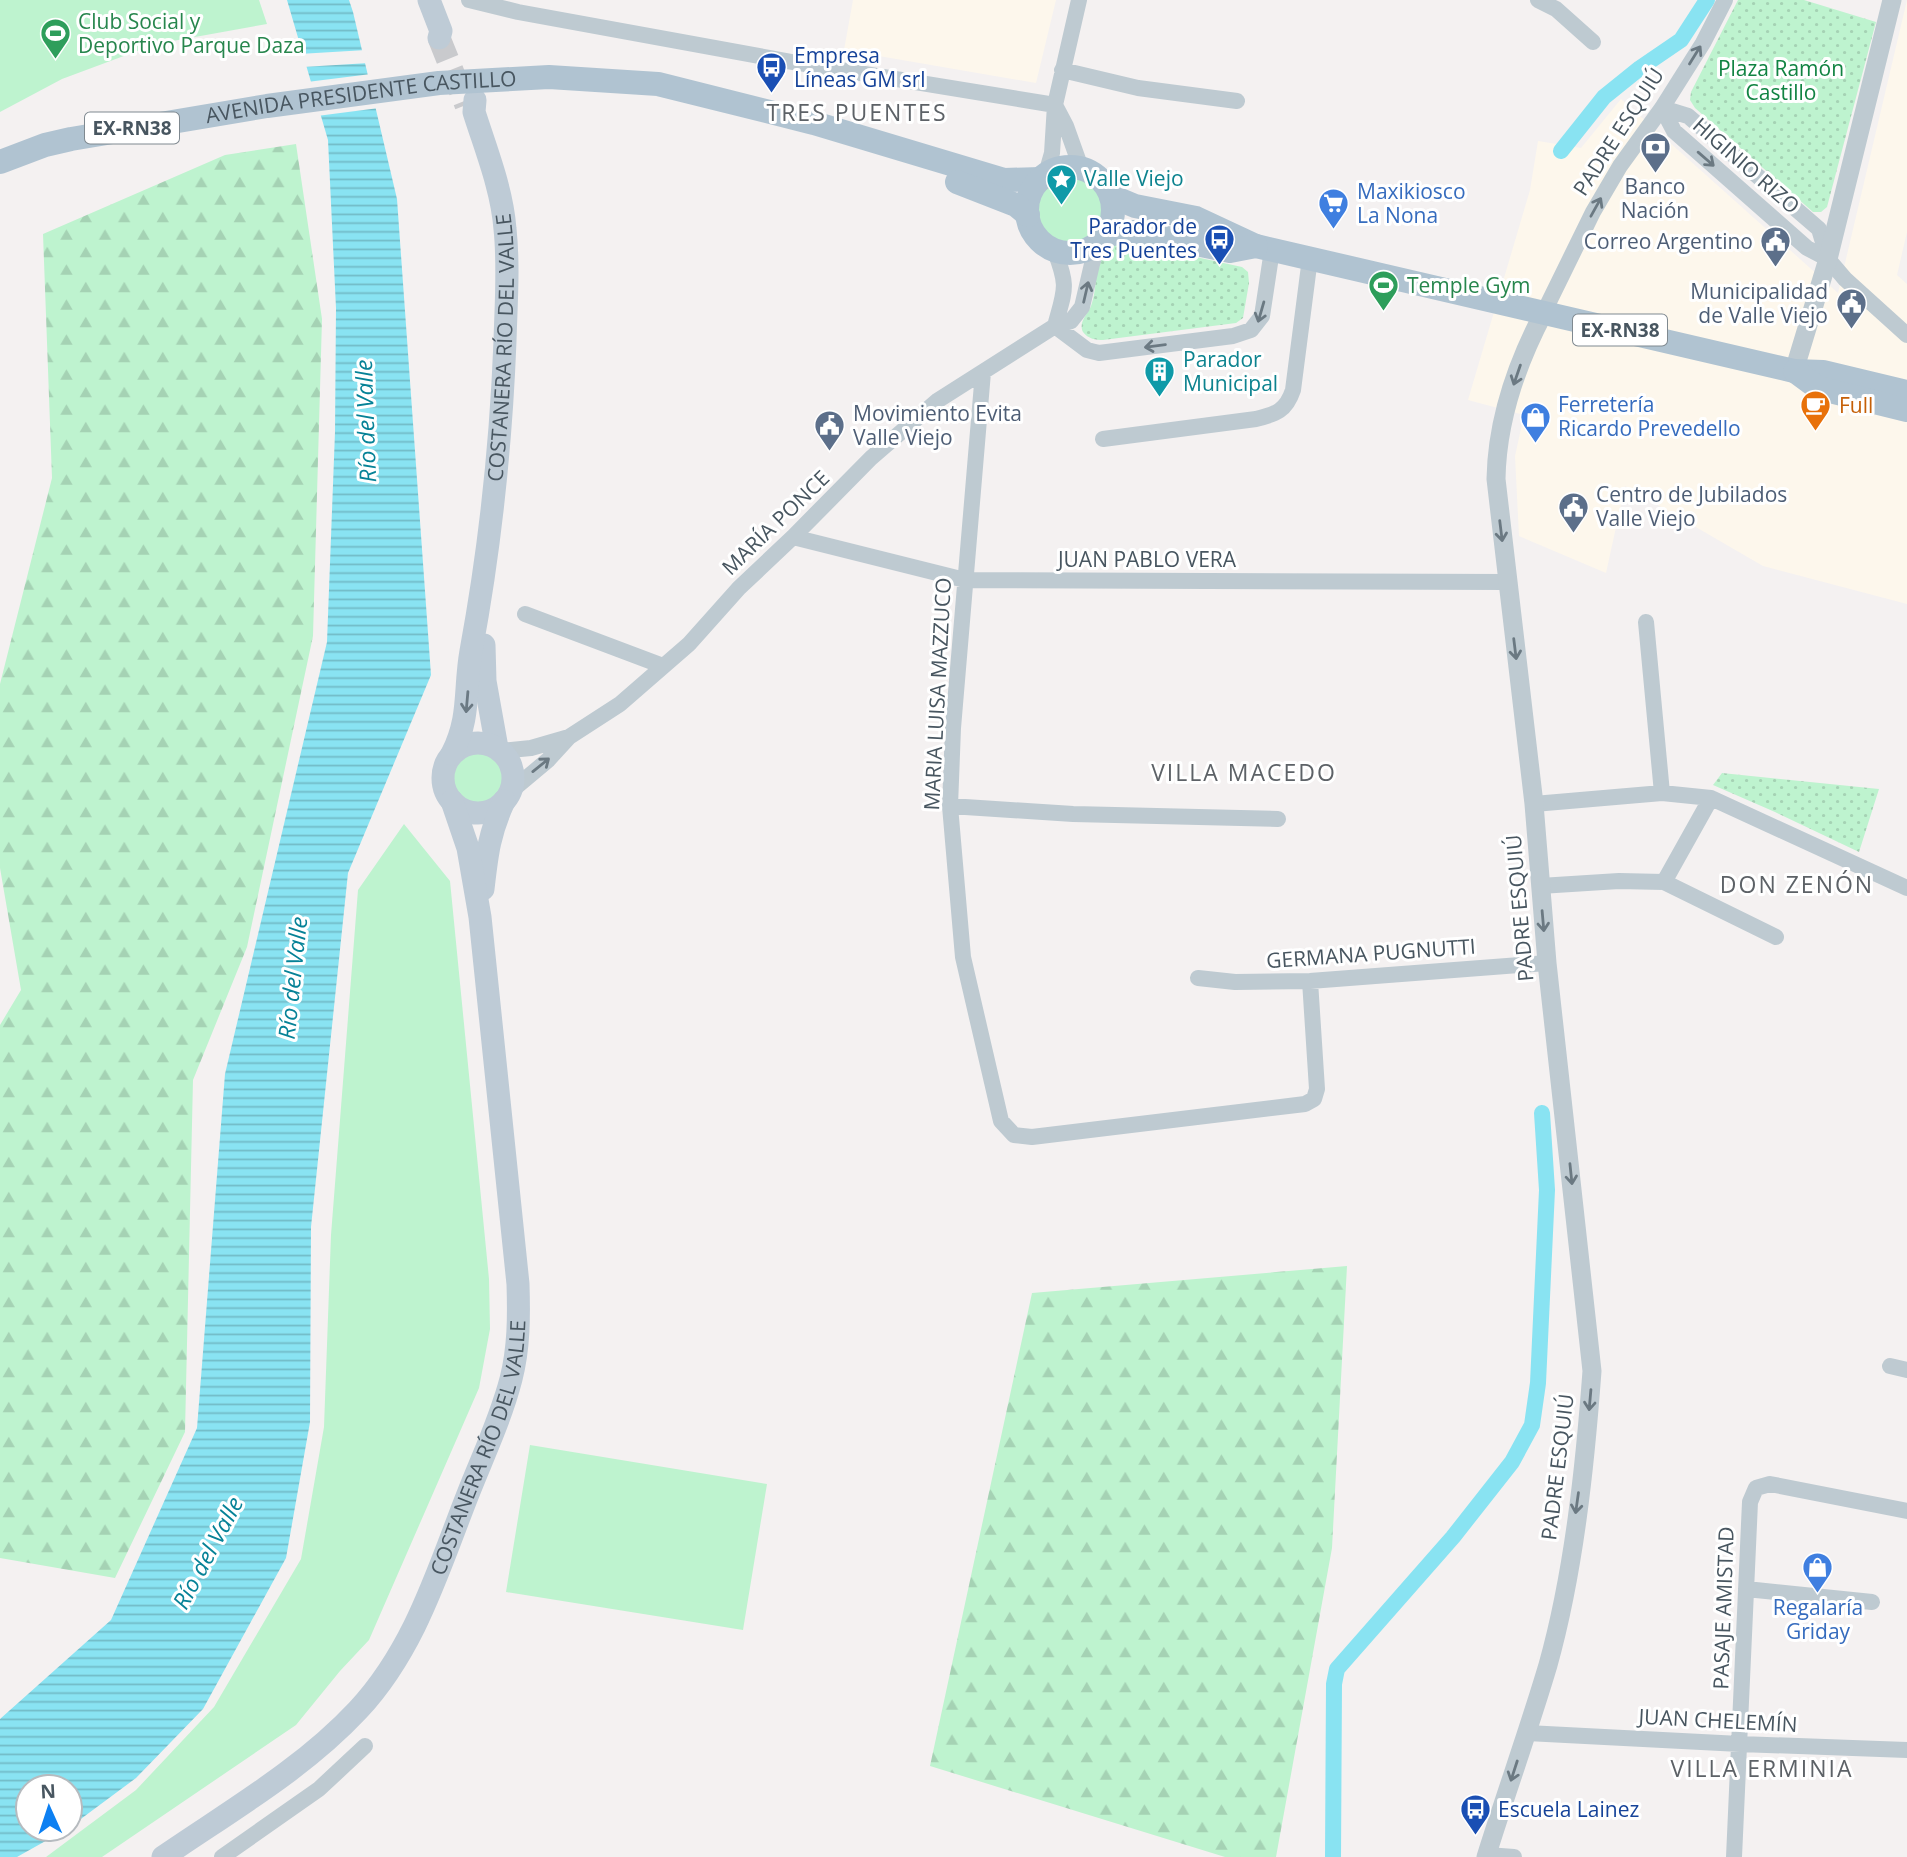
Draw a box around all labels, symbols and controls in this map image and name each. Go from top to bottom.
place label: Club Social y Deportivo Parque Daza [78,7,305,59]
sports icon: Club Social y Deportivo Parque Daza [38,17,72,61]
place label: Empresa Líneas GM srl [794,41,926,93]
one-way arrow [1688,46,1703,65]
bus stop icon: Empresa Líneas GM srl [754,51,788,95]
park label: Plaza Ramón Castillo [1718,54,1844,106]
street label: PADRE ESQUIÚ [1566,62,1670,201]
street label: AVENIDA PRESIDENTE CASTILLO [203,64,517,129]
district label: TRES PUENTES [767,96,948,128]
street label: HIGINIO RIZO [1687,111,1806,219]
road number: EX-RN38 [85,112,179,144]
bank icon: Banco Nación [1638,130,1672,174]
one-way arrow [1697,151,1715,167]
place icon: Valle Viejo [1044,162,1078,206]
place label: Valle Viejo [1084,164,1184,192]
place label: Banco Nación [1621,172,1689,224]
place label: Maxikiosco La Nona [1357,177,1466,229]
supermarket icon: Maxikiosco La Nona [1317,187,1351,231]
one-way arrow [1589,198,1603,218]
street label: COSTANERA RÍO DEL VALLE [480,212,520,483]
place label: Parador de Tres Puentes [1070,212,1197,264]
bus stop icon: Parador de Tres Puentes [1203,222,1237,266]
public building icon: Correo Argentino [1759,225,1793,269]
place label: Correo Argentino [1584,227,1753,255]
sports icon: Temple Gym [1367,269,1401,313]
place label: Temple Gym [1407,271,1530,299]
place label: Municipalidad de Valle Viejo [1690,277,1828,329]
one-way arrow [1080,281,1094,304]
public building icon: Municipalidad de Valle Viejo [1834,287,1868,331]
one-way arrow [1254,300,1267,322]
road number: EX-RN38 [1573,314,1667,346]
one-way arrow [1144,340,1167,353]
place label: Parador Municipal [1183,345,1278,397]
building icon: Parador Municipal [1143,355,1177,399]
water label: Río del Valle [347,359,383,483]
one-way arrow [1510,364,1522,386]
cafe icon: Full [1799,389,1833,433]
place label: Ferretería Ricardo Prevedello [1558,390,1741,442]
place label: Full [1839,391,1873,419]
place label: Movimiento Evita Valle Viejo [853,399,1022,451]
shop icon: Ferretería Ricardo Prevedello [1518,400,1552,444]
public building icon: Movimiento Evita Valle Viejo [813,409,847,453]
street label: MARÍA PONCE [715,464,835,581]
place label: Centro de Jubilados Valle Viejo [1596,480,1787,532]
public building icon: Centro de Jubilados Valle Viejo [1556,490,1590,534]
one-way arrow [1494,519,1507,541]
street label: JUAN PABLO VERA [1056,545,1237,573]
street label: MARIA LUISA MAZZUCO [917,577,957,811]
one-way arrow [1508,638,1521,660]
one-way arrow [460,690,473,713]
district label: VILLA MACEDO [1151,756,1337,788]
one-way arrow [531,757,549,773]
street label: PADRE ESQUIÚ [1499,834,1539,983]
district label: DON ZENÓN [1720,868,1874,900]
one-way arrow [1537,910,1550,932]
water label: Río del Valle [270,915,314,1041]
street label: GERMANA PUGNUTTI [1265,932,1477,974]
one-way arrow [1565,1162,1578,1185]
street label: COSTANERA RÍO DEL VALLE [423,1319,531,1579]
one-way arrow [1583,1388,1596,1411]
street label: PADRE ESQUIÚ [1534,1392,1580,1542]
water label: Río del Valle [164,1491,250,1614]
one-way arrow [1571,1491,1584,1513]
street label: PASAJE AMISTAD [1706,1526,1740,1690]
shop icon: Regalaría Griday [1801,1551,1835,1595]
place label: Regalaría Griday [1773,1593,1863,1645]
street label: JUAN CHELEMÍN [1636,1702,1798,1738]
district label: VILLA ERMINIA [1670,1752,1854,1784]
one-way arrow [1507,1760,1520,1782]
north arrow [14,1773,84,1843]
text: N [40,1778,57,1804]
bus stop icon: Escuela Lainez [1458,1793,1492,1837]
place label: Escuela Lainez [1498,1795,1639,1823]

